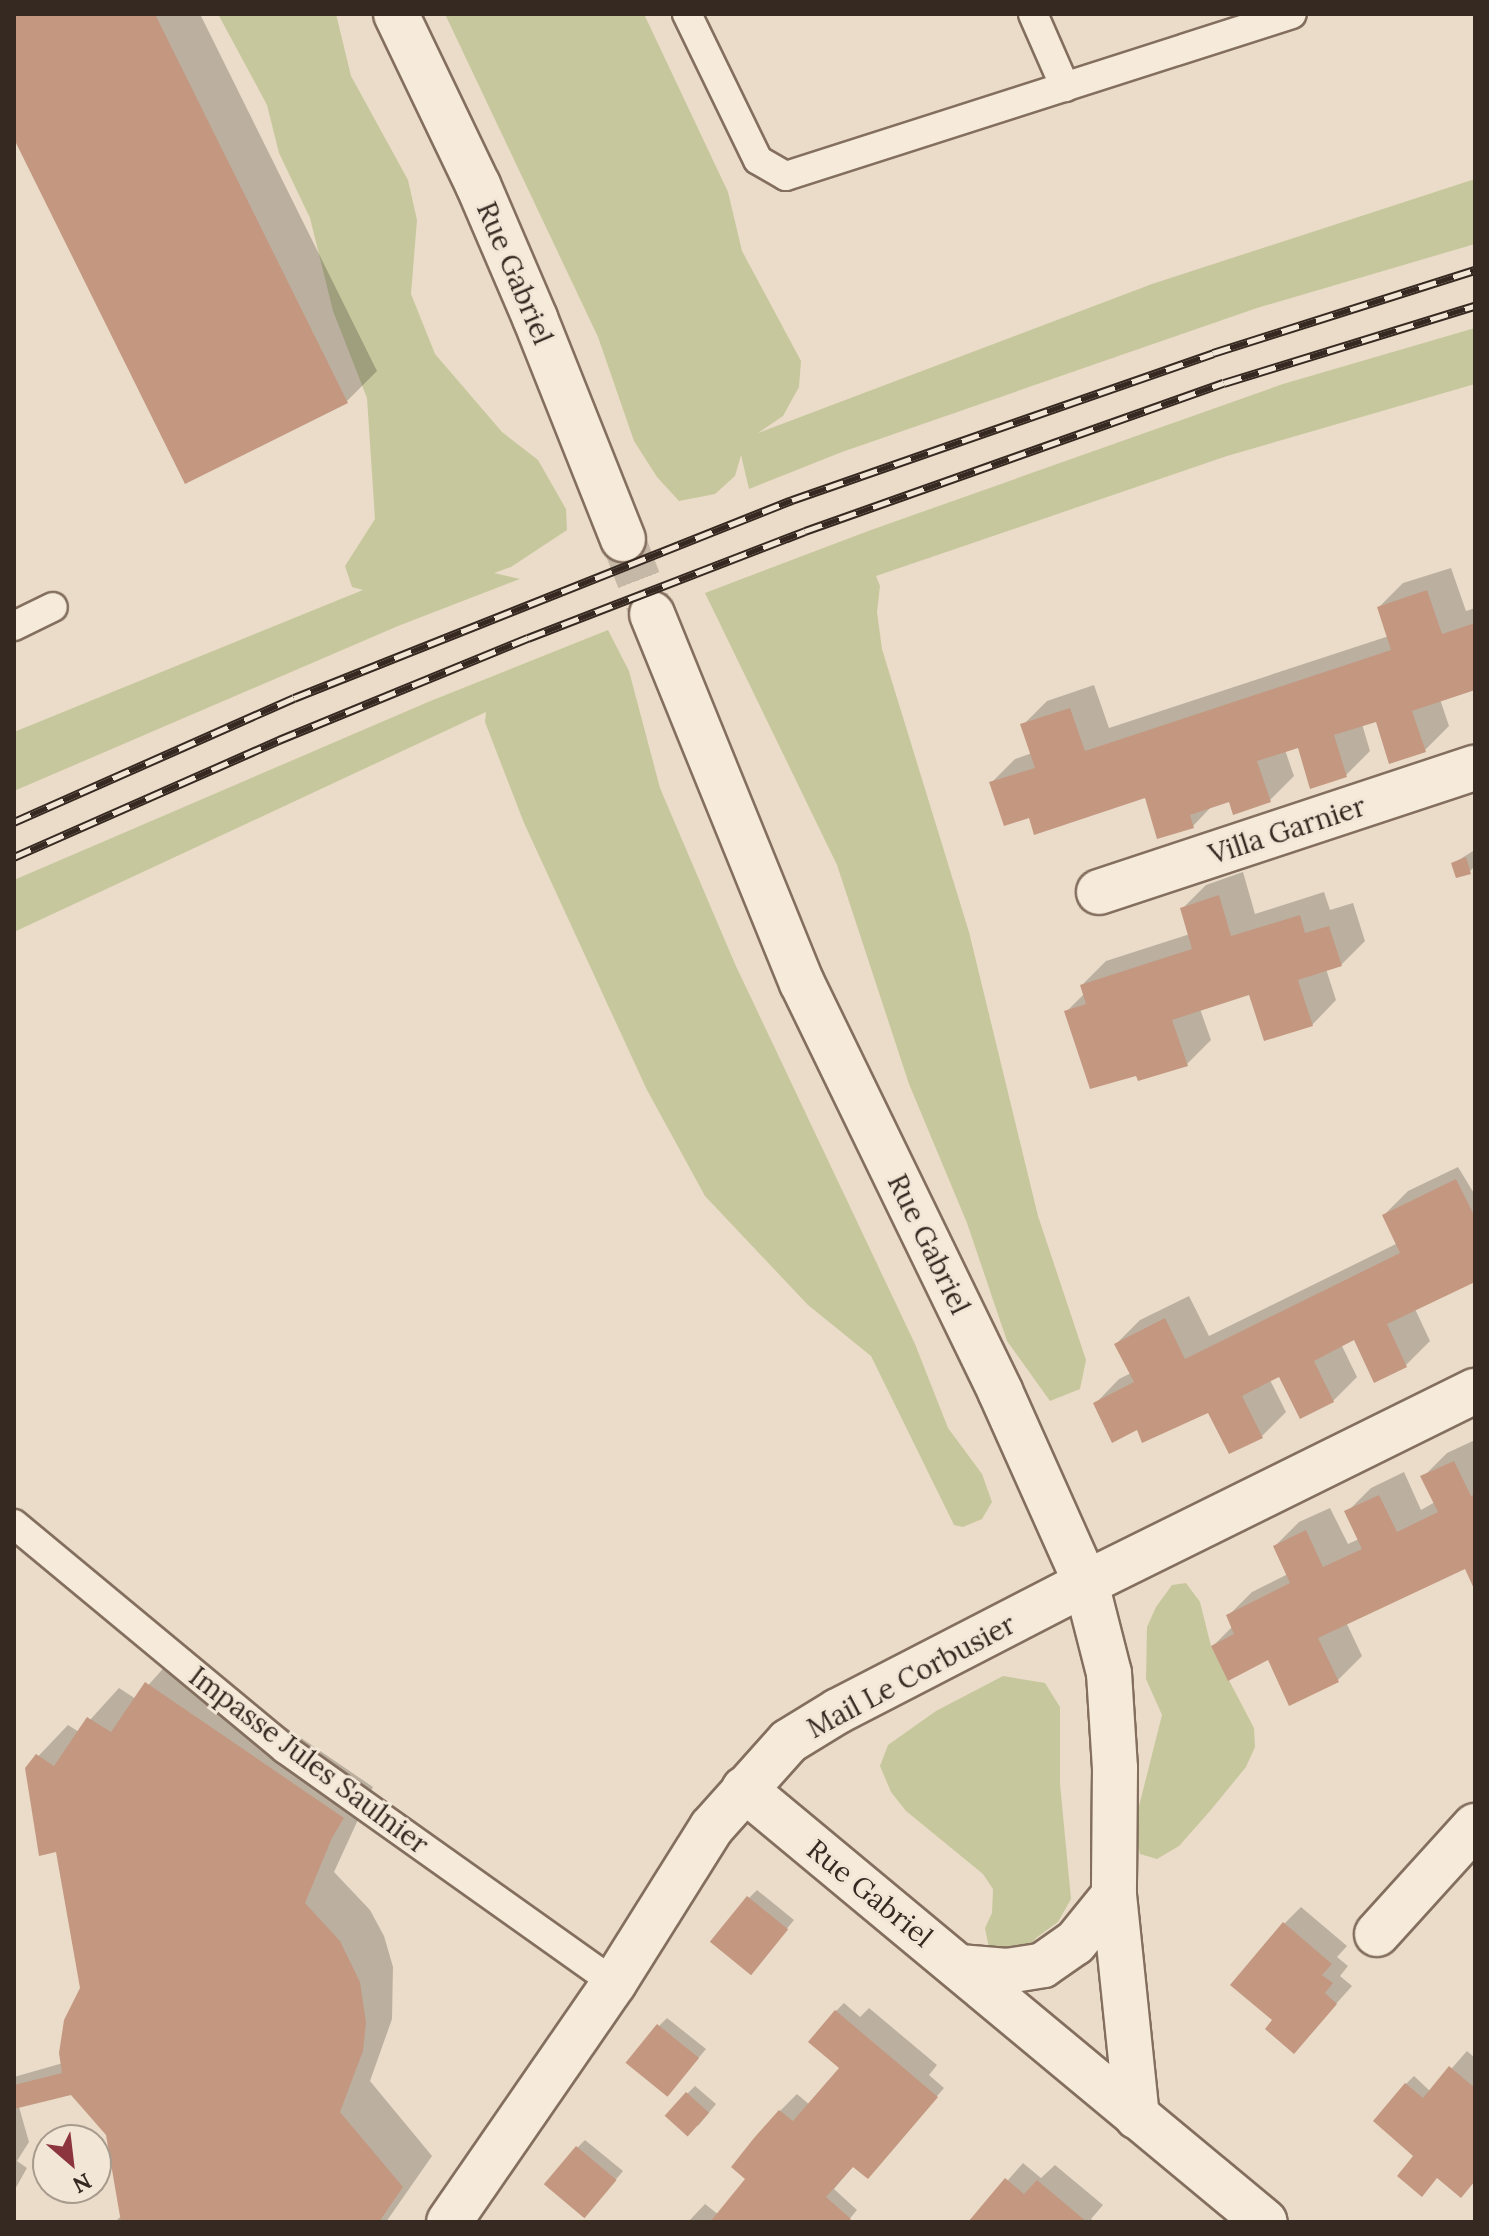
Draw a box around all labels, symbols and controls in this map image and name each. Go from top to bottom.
street label: Rue Gabriel [470,197,560,349]
street label: Villa Garnier [1204,789,1370,871]
street label: Rue Gabriel [881,1168,977,1320]
street label: Mail Le Corbusier [801,1607,1021,1745]
street label: Impasse Jules Saulnier [183,1659,435,1861]
street label: Rue Gabriel [800,1832,940,1954]
north arrow [32,2124,112,2204]
text: N [68,2167,96,2200]

